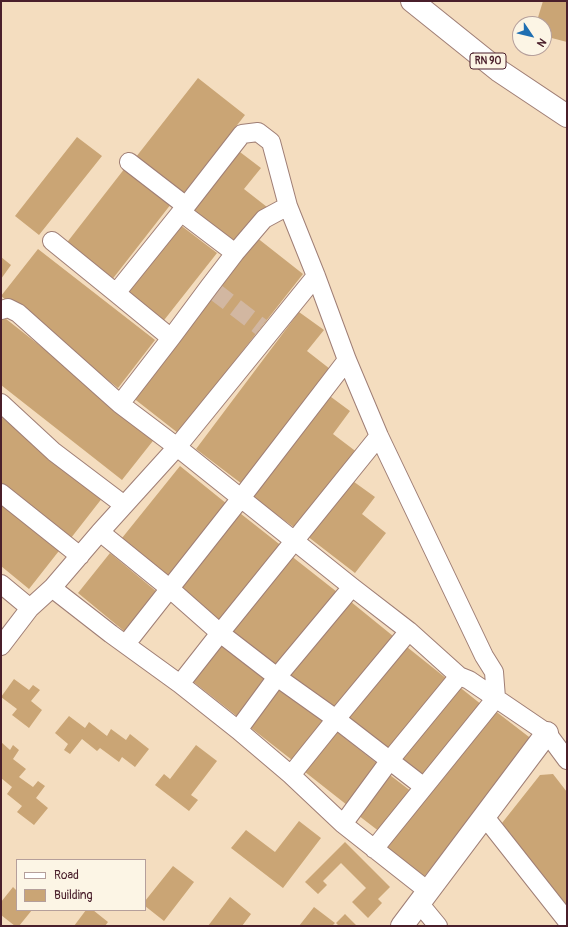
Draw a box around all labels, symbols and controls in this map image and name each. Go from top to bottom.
north arrow [512,16,552,56]
text: N [534,36,549,49]
road number: RN 90 [470,53,506,69]
legend [16,859,146,911]
text: Road [54,868,79,883]
text: Building [54,888,93,903]

